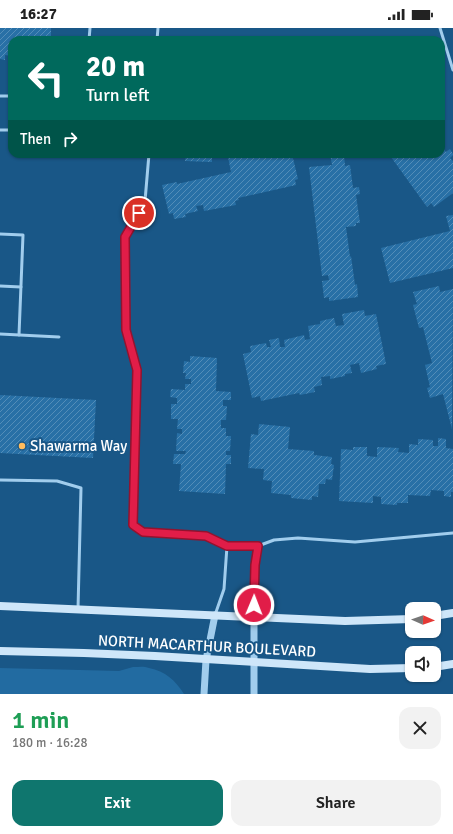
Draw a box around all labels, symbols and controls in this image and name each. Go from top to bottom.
text: 16:27 [20,5,57,23]
text: 20 m [86,50,145,84]
icon: left [20,52,72,104]
text: Turn left [86,84,149,106]
icon: right [59,128,81,150]
text: Then [20,130,51,148]
pin [122,196,156,230]
icon: arrive [128,202,150,224]
place label: Shawarma Way [30,437,127,455]
marker: Shawarma Way [17,441,27,451]
position arrow [233,584,275,626]
north arrow [405,602,441,638]
map controls [405,602,441,682]
street label: NORTH MACARTHUR BOULEVARD [97,631,317,661]
button: sound [405,646,441,682]
text: 1 min [12,705,69,735]
button: close [399,707,441,749]
text: 180 m · 16:28 [12,735,88,751]
button: Exit [12,780,223,826]
button: Share [231,780,441,826]

